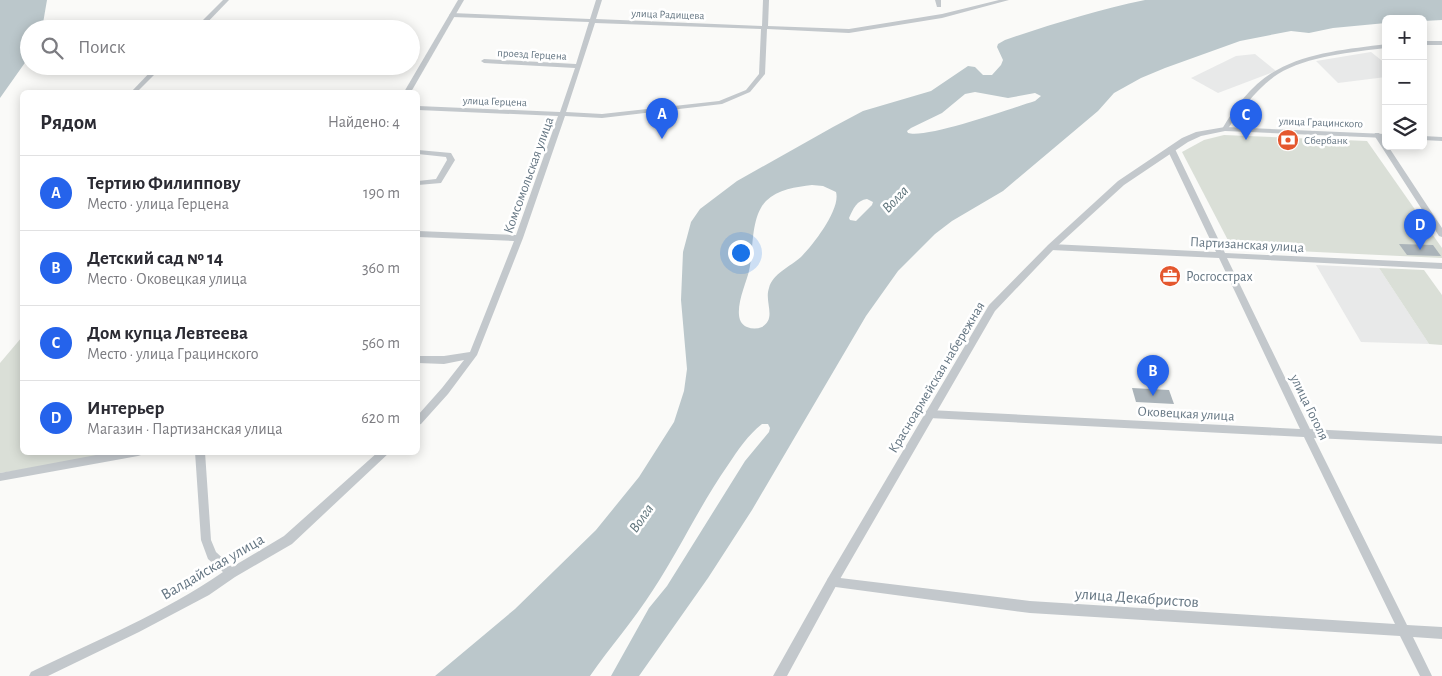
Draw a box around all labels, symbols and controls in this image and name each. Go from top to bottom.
street label: улица Радищева [630,8,705,21]
map controls [1382,15,1427,150]
button: + [1382,15,1427,60]
search box [20,20,420,75]
icon: search [38,34,66,62]
text: Поиск [78,38,125,57]
street label: проезд Герцена [497,47,567,62]
button: − [1382,60,1427,105]
street label: улица Герцена [462,95,527,108]
pin: A [646,98,678,139]
pin: C [1230,99,1262,140]
button: layers [1382,105,1427,150]
text: Рядом [40,112,97,133]
text: Найдено: 4 [328,114,400,130]
street label: Комсомольская улица [501,115,557,236]
street label: улица Грацинского [1278,115,1363,129]
bank icon: Сбербанк [1276,128,1300,152]
place label: Сбербанк [1304,135,1348,146]
text: Тертию Филиппову [87,174,241,193]
water label: Волга [879,183,911,216]
text: A [51,185,61,201]
text: 190 m [363,185,400,201]
text: Место · улица Герцена [87,196,229,212]
pin: D [1404,209,1436,250]
street label: Партизанская улица [1190,235,1305,255]
your location [728,240,754,266]
text: Детский сад № 14 [87,249,223,268]
text: B [51,260,61,276]
text: 360 m [362,260,400,276]
office icon: Росгосстрах [1158,264,1182,288]
place label: Росгосстрах [1186,270,1253,284]
text: Место · Оковецкая улица [87,271,247,287]
street label: Красноармейская набережная [886,299,988,456]
text: Дом купца Левтеева [87,324,248,343]
text: C [52,335,60,351]
text: 560 m [362,335,400,351]
text: Место · улица Грацинского [87,346,258,362]
pin: B [1137,355,1169,396]
street label: улица Гоголя [1287,372,1331,442]
text: Интерьер [87,399,164,418]
street label: Оковецкая улица [1137,404,1235,424]
text: D [51,410,61,426]
text: 620 m [361,410,400,426]
text: Магазин · Партизанская улица [87,421,283,437]
water label: Волга [626,501,656,535]
street label: Валдайская улица [158,531,267,604]
street label: улица Декабристов [1073,586,1199,611]

